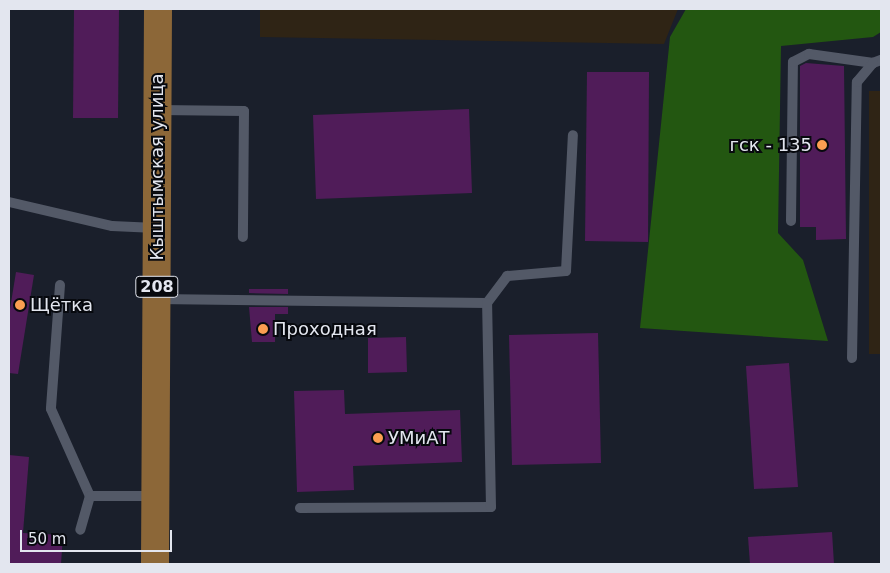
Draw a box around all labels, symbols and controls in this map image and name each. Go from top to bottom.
street label: Кыштымская улица [146,73,168,261]
place label: гск - 135 [729,134,812,156]
marker: гск - 135 [816,139,828,151]
road number: 208 [134,274,180,300]
place label: Щётка [30,294,93,316]
marker: Щётка [14,299,26,311]
place label: Проходная [273,318,377,340]
marker: Проходная [257,323,269,335]
place label: УМиАТ [388,427,450,449]
marker: УМиАТ [372,432,384,444]
scale bar [22,520,175,552]
text: 50 m [28,530,66,548]

